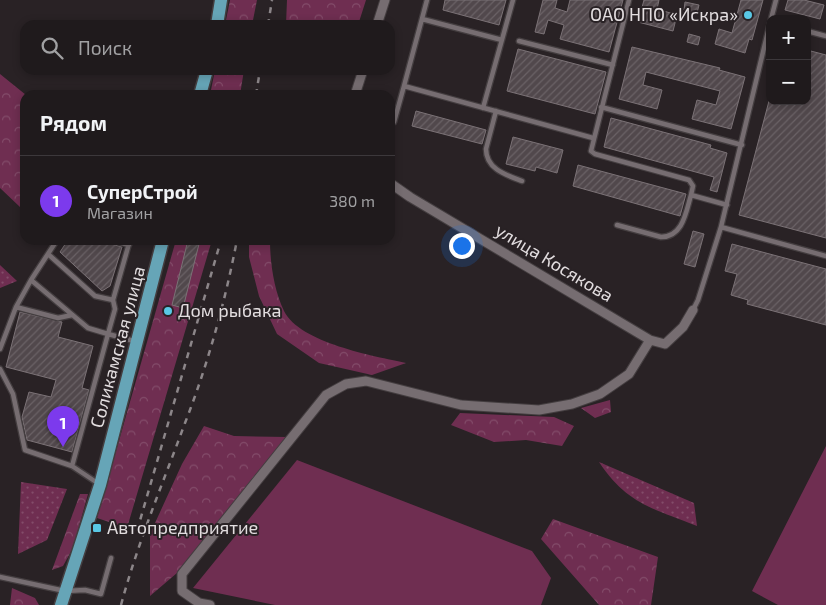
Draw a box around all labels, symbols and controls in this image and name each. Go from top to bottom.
place label: ОАО НПО «Искра» [590,3,738,25]
marker: ОАО НПО «Искра» [742,9,754,21]
map controls [766,15,811,105]
button: + [766,15,811,60]
search box [20,20,395,75]
icon: search [38,34,66,62]
text: Поиск [78,36,132,59]
button: − [766,60,811,105]
text: Рядом [40,110,107,135]
text: СуперСтрой [87,180,198,203]
text: 1 [53,191,59,210]
text: 380 m [329,191,375,210]
text: Магазин [87,203,153,222]
street label: улица Косякова [492,218,617,306]
your location [449,233,475,259]
street label: Соликамская улица [85,264,149,430]
place label: Дом рыбака [178,299,282,321]
marker: Дом рыбака [162,305,174,317]
pin: 1 [47,406,79,447]
place label: Автопредприятие [107,516,258,538]
marker: Автопредприятие [91,522,103,534]

